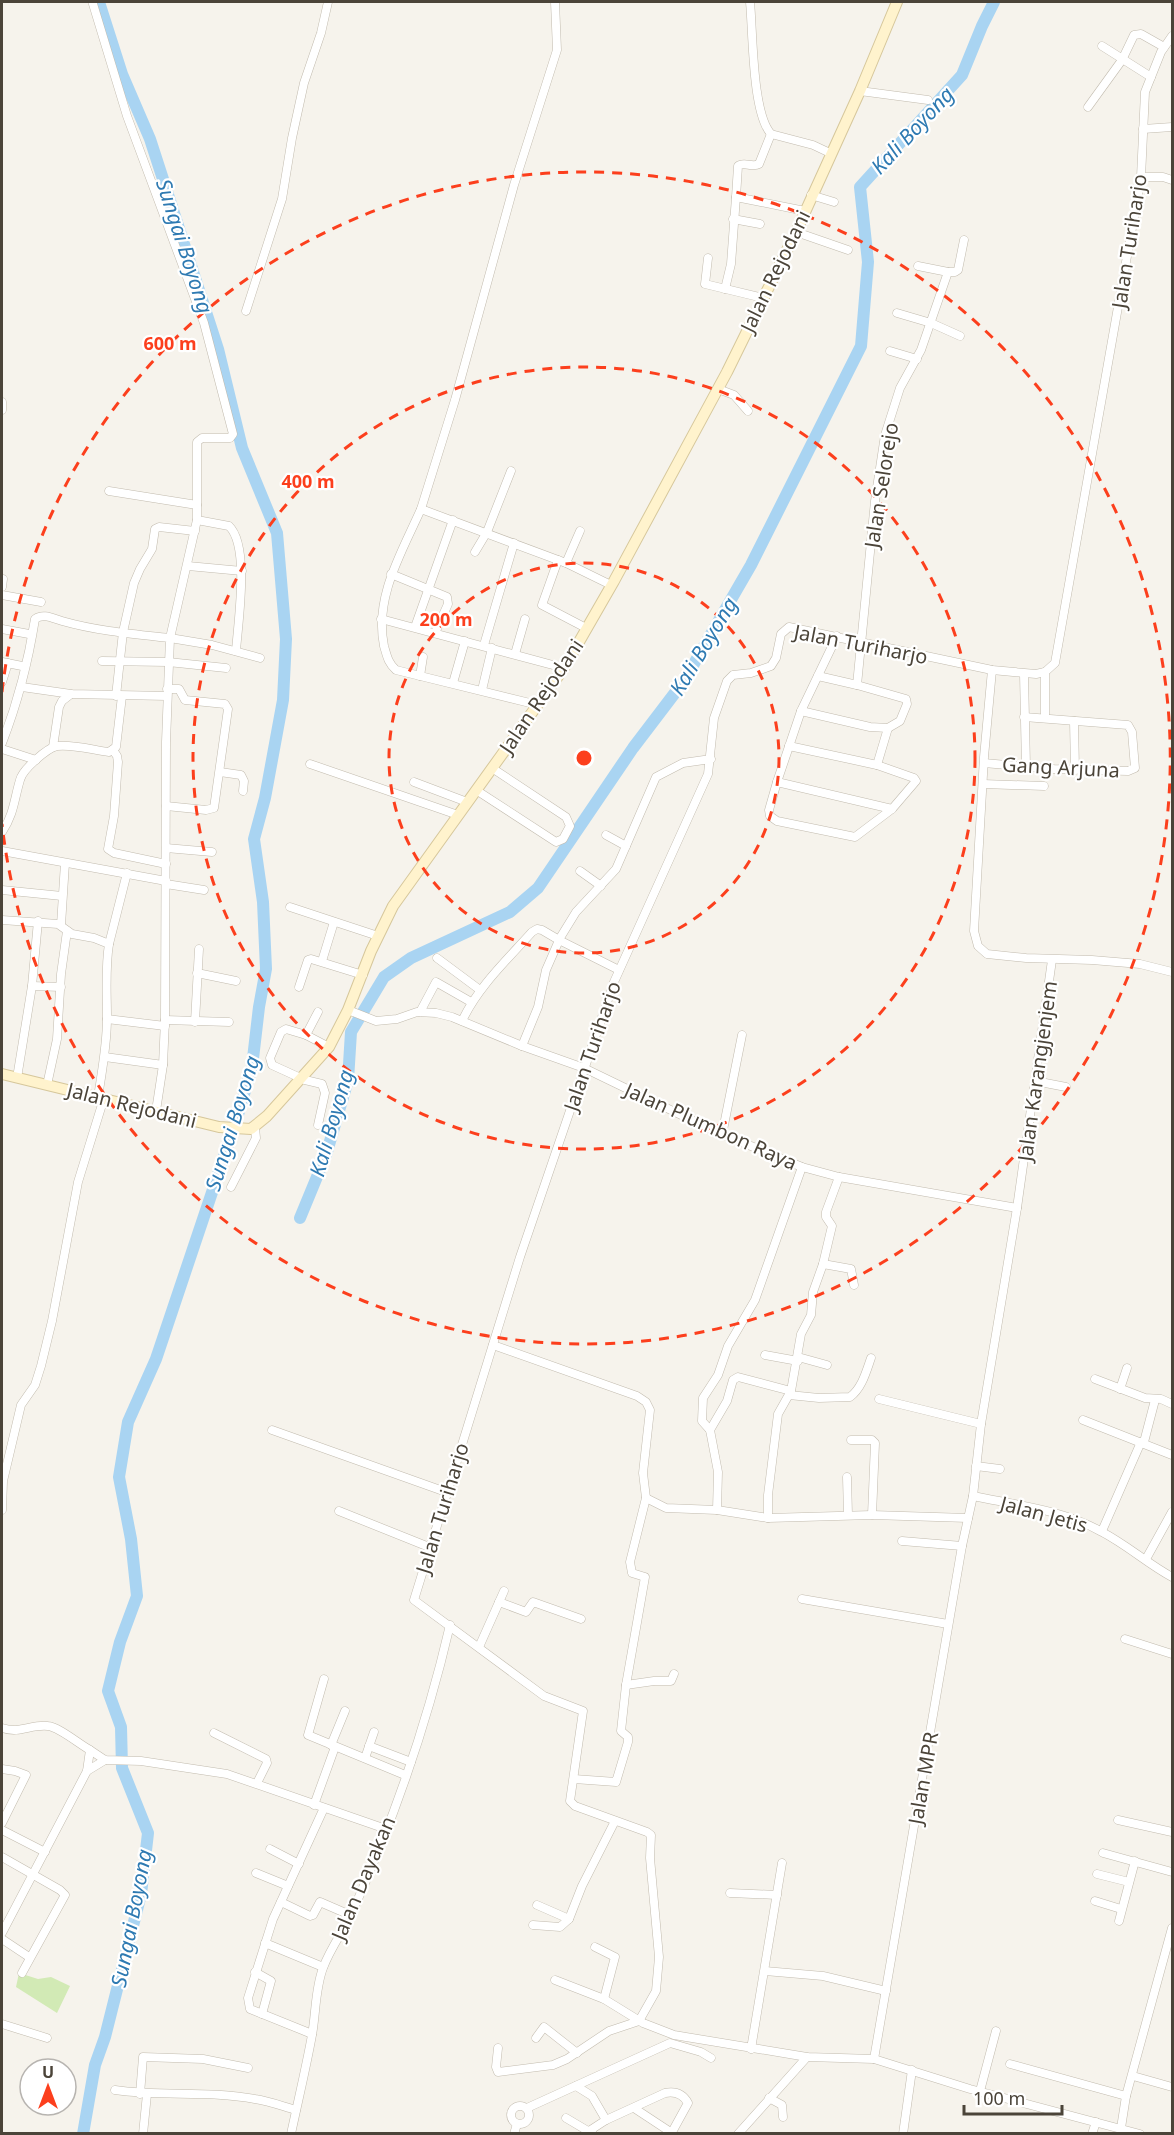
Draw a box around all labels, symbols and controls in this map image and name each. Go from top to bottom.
water label: Kali Boyong [864,80,960,180]
street label: Jalan Turiharjo [1105,172,1153,312]
water label: Sungai Boyong [150,175,220,317]
street label: Jalan Rejodani [733,205,816,338]
text: 600 m [143,331,197,355]
street label: Jalan Selorejo [857,420,904,552]
text: 400 m [281,469,335,493]
water label: Kali Boyong [663,592,743,700]
text: 200 m [419,607,473,631]
street label: Jalan Turiharjo [790,617,930,670]
street label: Jalan Rejodani [492,633,589,760]
centre of rings [574,748,594,768]
street label: Gang Arjuna [1001,750,1121,784]
street label: Jalan Turiharjo [557,977,627,1116]
street label: Jalan Karangjenjem [1011,979,1063,1165]
water label: Sungai Boyong [198,1052,266,1194]
water label: Kali Boyong [302,1066,360,1180]
street label: Jalan Rejodani [62,1075,200,1134]
street label: Jalan Plumbon Raya [619,1075,801,1176]
street label: Jalan Turiharjo [409,1439,475,1579]
street label: Jalan Jetis [995,1489,1091,1539]
street label: Jalan MPR [901,1729,944,1828]
street label: Jalan Dayakan [324,1812,401,1946]
water label: Sungai Boyong [104,1847,158,1989]
north arrow [18,2057,78,2117]
text: U [42,2061,54,2083]
scale bar [964,2078,1062,2116]
text: 100 m [973,2086,1025,2110]

